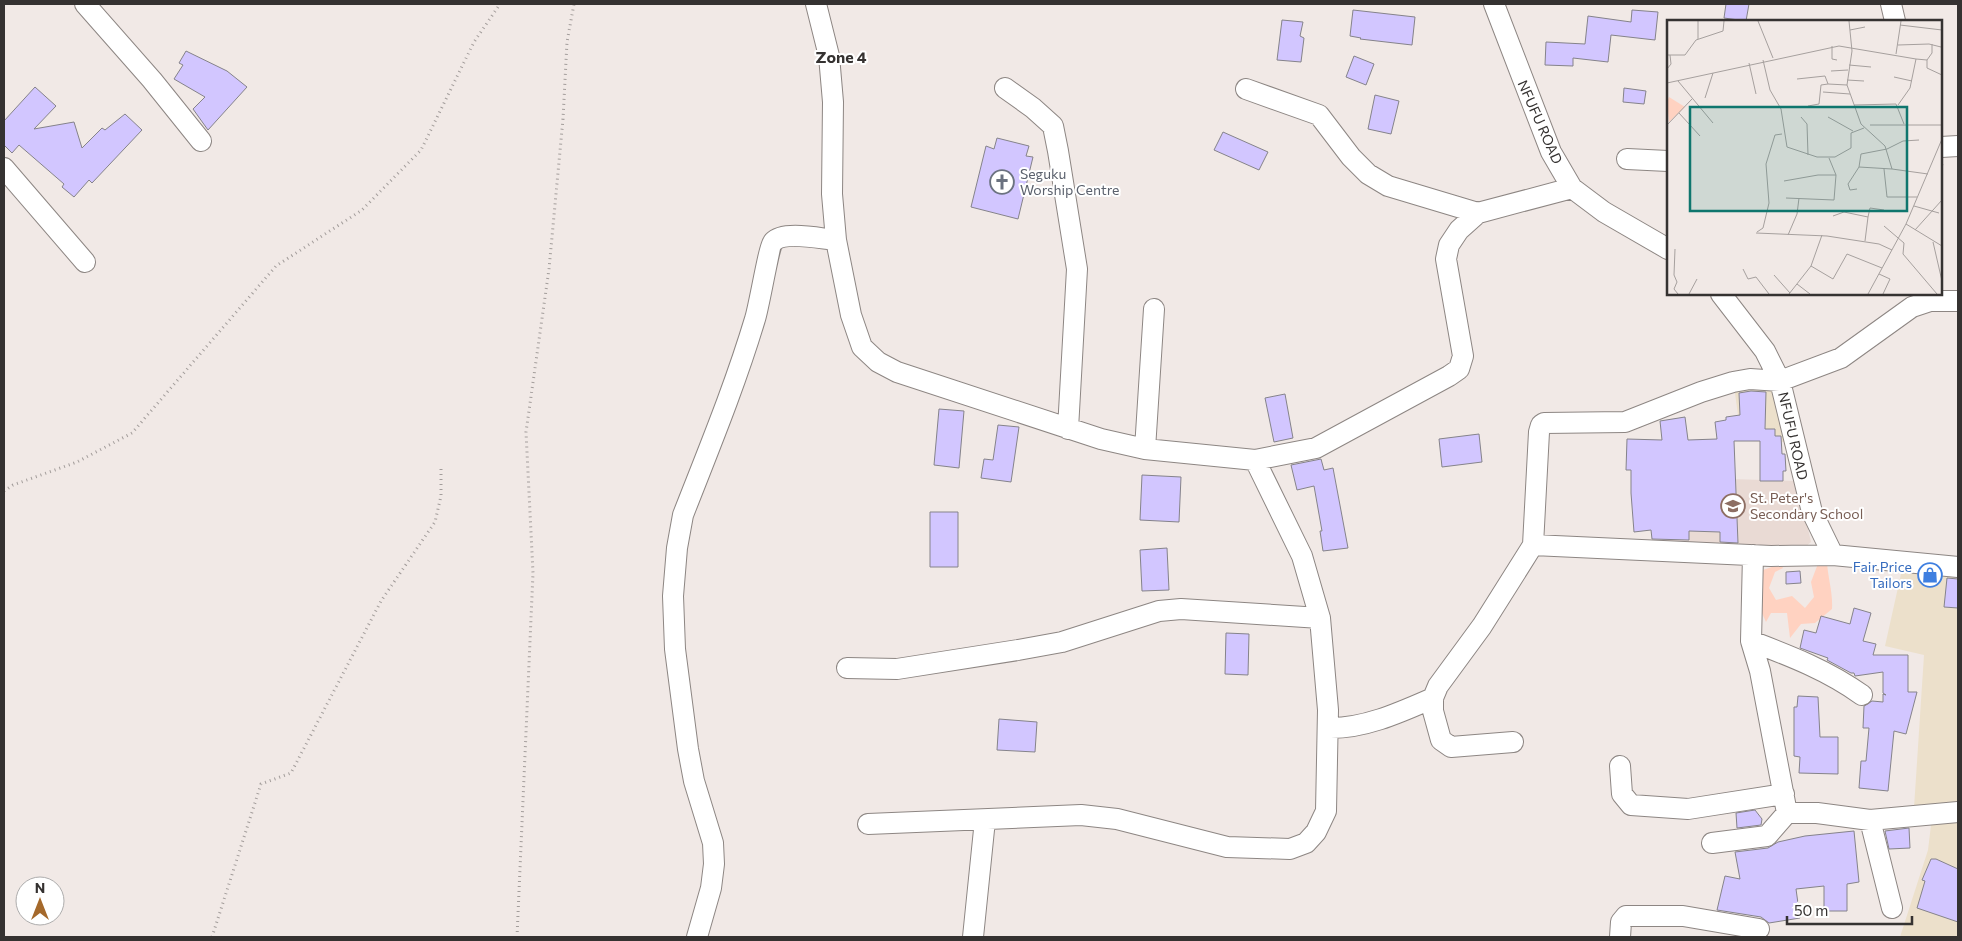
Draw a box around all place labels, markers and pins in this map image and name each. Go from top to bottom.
place label: Seguku Worship Centre [1020,165,1119,198]
church icon: Seguku Worship Centre [989,169,1015,195]
place label: St. Peter's Secondary School [1750,489,1863,522]
school or university icon: St. Peter's Secondary School [1720,493,1746,519]
place label: Fair Price Tailors [1853,558,1912,591]
shop icon: Fair Price Tailors [1917,562,1943,588]

